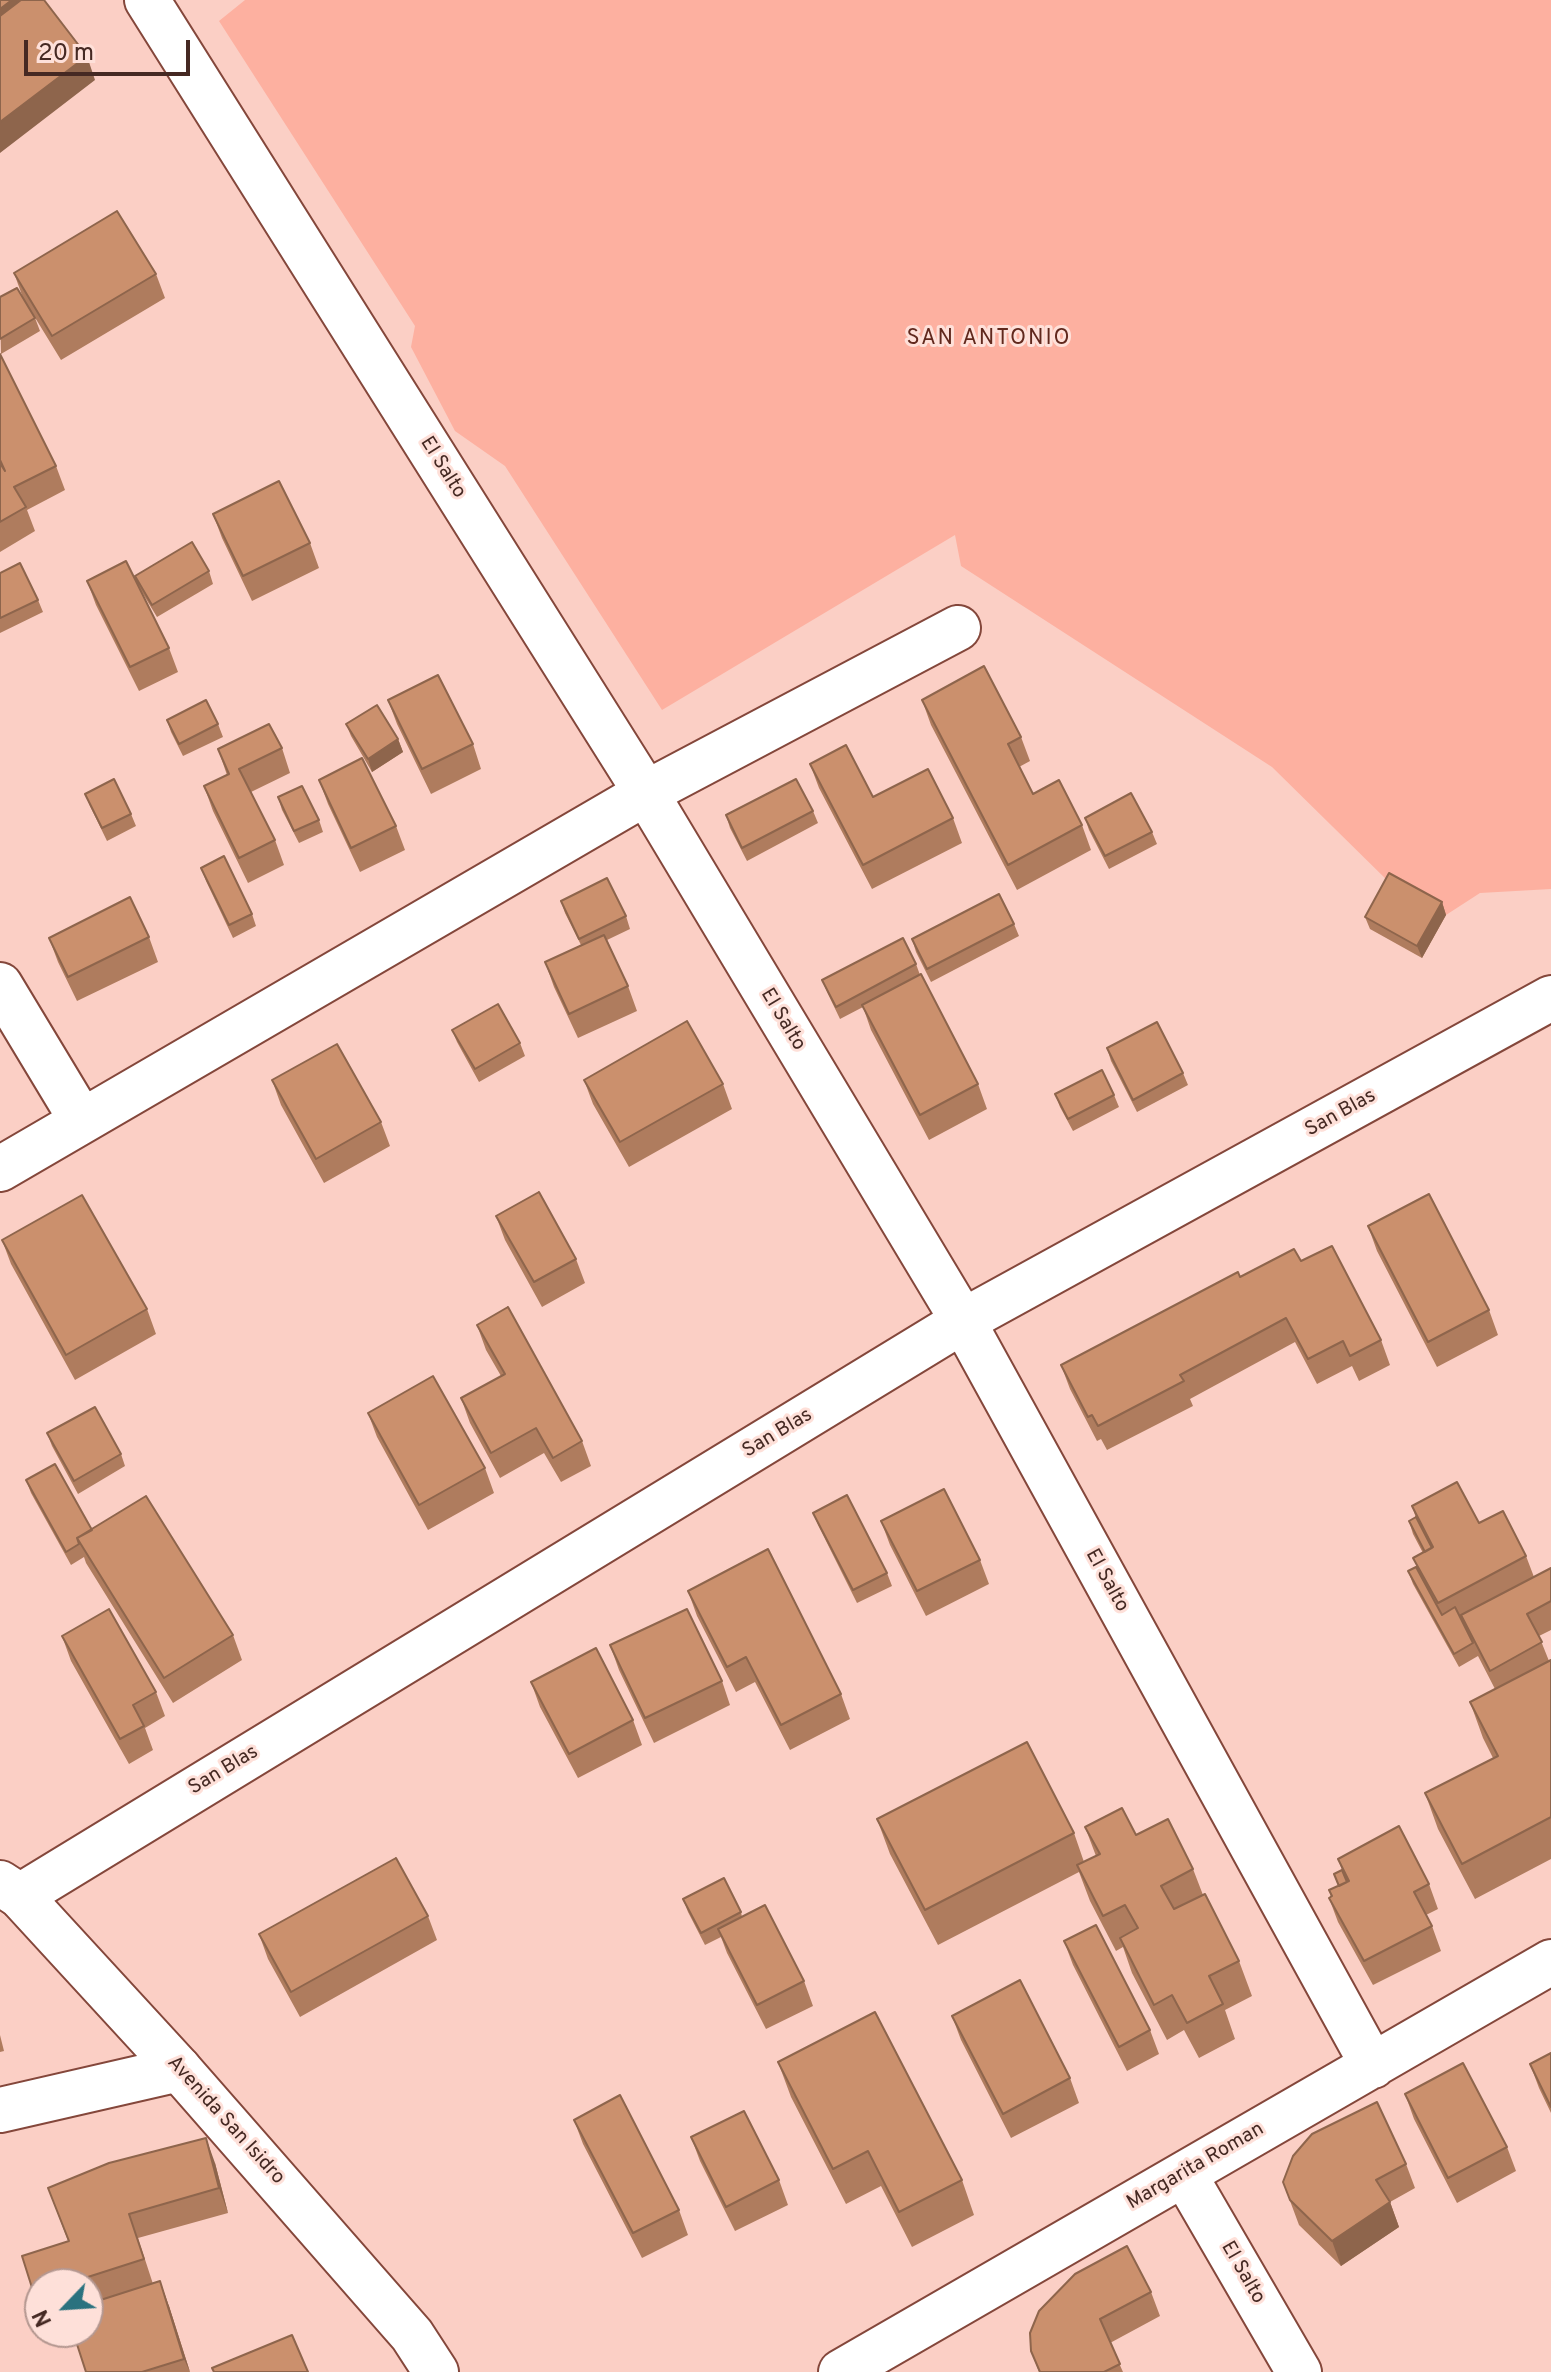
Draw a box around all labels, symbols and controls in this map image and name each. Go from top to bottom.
scale bar [28,24,194,74]
text: 20 m [38,39,94,69]
district label: SAN ANTONIO [906,327,1072,353]
street label: El Salto [414,433,470,503]
street label: El Salto [754,985,810,1055]
street label: San Blas [1302,1085,1380,1143]
street label: San Blas [739,1404,817,1464]
street label: El Salto [1079,1545,1133,1617]
street label: San Blas [185,1741,263,1801]
street label: Avenida San Isidro [161,2052,289,2190]
street label: Margarita Roman [1123,2118,1269,2216]
street label: El Salto [1215,2237,1269,2309]
north arrow [24,2268,104,2348]
text: N [28,2305,59,2330]

